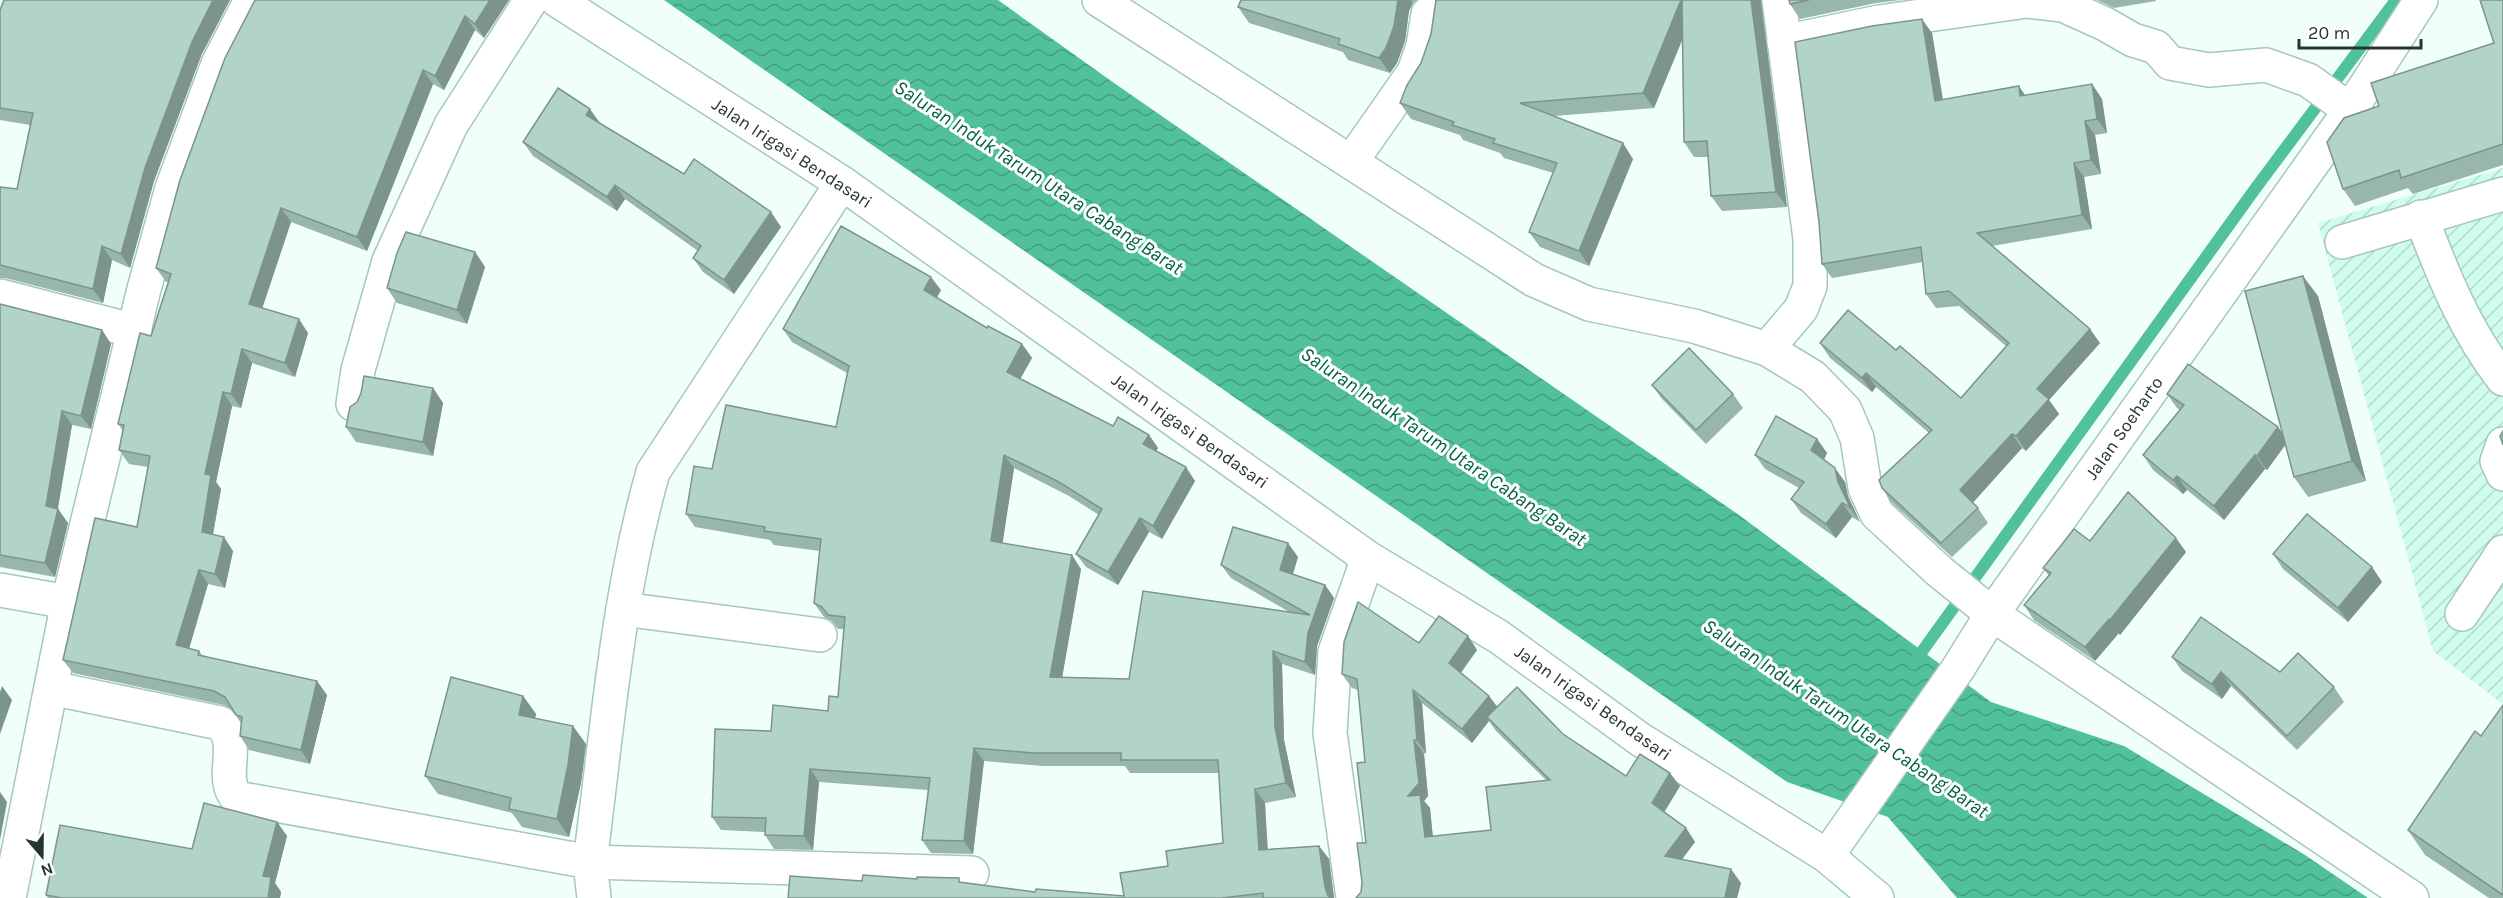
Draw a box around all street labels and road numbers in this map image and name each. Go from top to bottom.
street label: Jalan Irigasi Bendasari [708,93,876,213]
street label: Jalan Irigasi Bendasari [1107,369,1273,493]
street label: Jalan Soeharto [2080,372,2168,484]
street label: Jalan Irigasi Bendasari [1510,641,1676,765]

